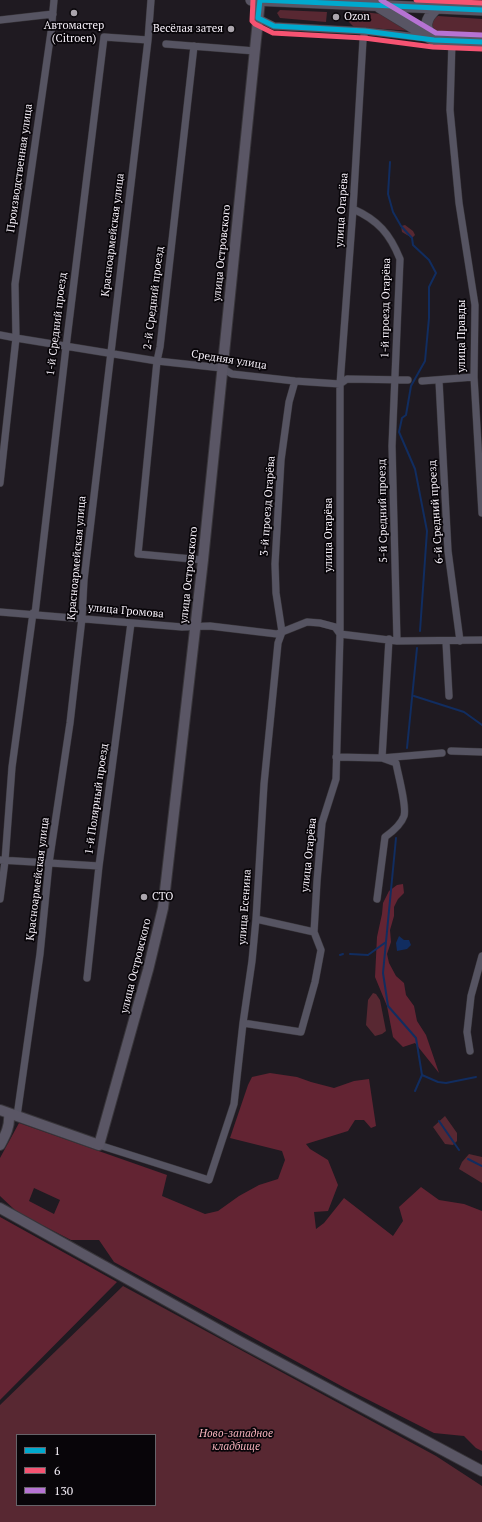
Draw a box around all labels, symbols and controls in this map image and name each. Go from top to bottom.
marker: Автомастер (Citroen) [69,8,79,18]
place label: Ozon [344,10,370,24]
marker: Ozon [331,12,341,22]
place label: Автомастер (Citroen) [44,19,104,45]
place label: Весёлая затея [153,22,223,36]
marker: Весёлая затея [226,24,236,34]
street label: Производственная улица [4,103,36,233]
street label: Красноармейская улица [99,172,127,298]
street label: улица Огарёва [333,172,351,248]
street label: улица Островского [210,204,234,302]
street label: 2-й Средний проезд [141,246,167,350]
street label: 1-й проезд Огарёва [379,258,393,358]
street label: 1-й Средний проезд [44,272,70,376]
street label: улица Правды [455,300,469,372]
street label: Средняя улица [190,348,268,372]
street label: 3-й проезд Огарёва [258,456,278,556]
street label: 5-й Средний проезд [375,459,391,563]
street label: 6-й Средний проезд [426,460,446,564]
street label: Красноармейская улица [65,495,89,621]
street label: улица Огарёва [322,498,336,572]
street label: улица Островского [177,526,201,624]
street label: улица Громова [88,601,164,621]
street label: 1-й Полярный проезд [83,743,111,855]
street label: Красноармейская улица [24,816,52,942]
street label: улица Огарёва [299,817,319,893]
street label: улица Есенина [236,869,254,945]
place label: СТО [152,890,174,904]
marker: СТО [139,892,149,902]
street label: улица Островского [118,917,154,1015]
park label: Ново-западное кладбище [199,1427,273,1453]
legend [16,1434,156,1506]
text: 1 [54,1443,60,1458]
text: 6 [54,1463,60,1478]
text: 130 [54,1483,73,1498]

